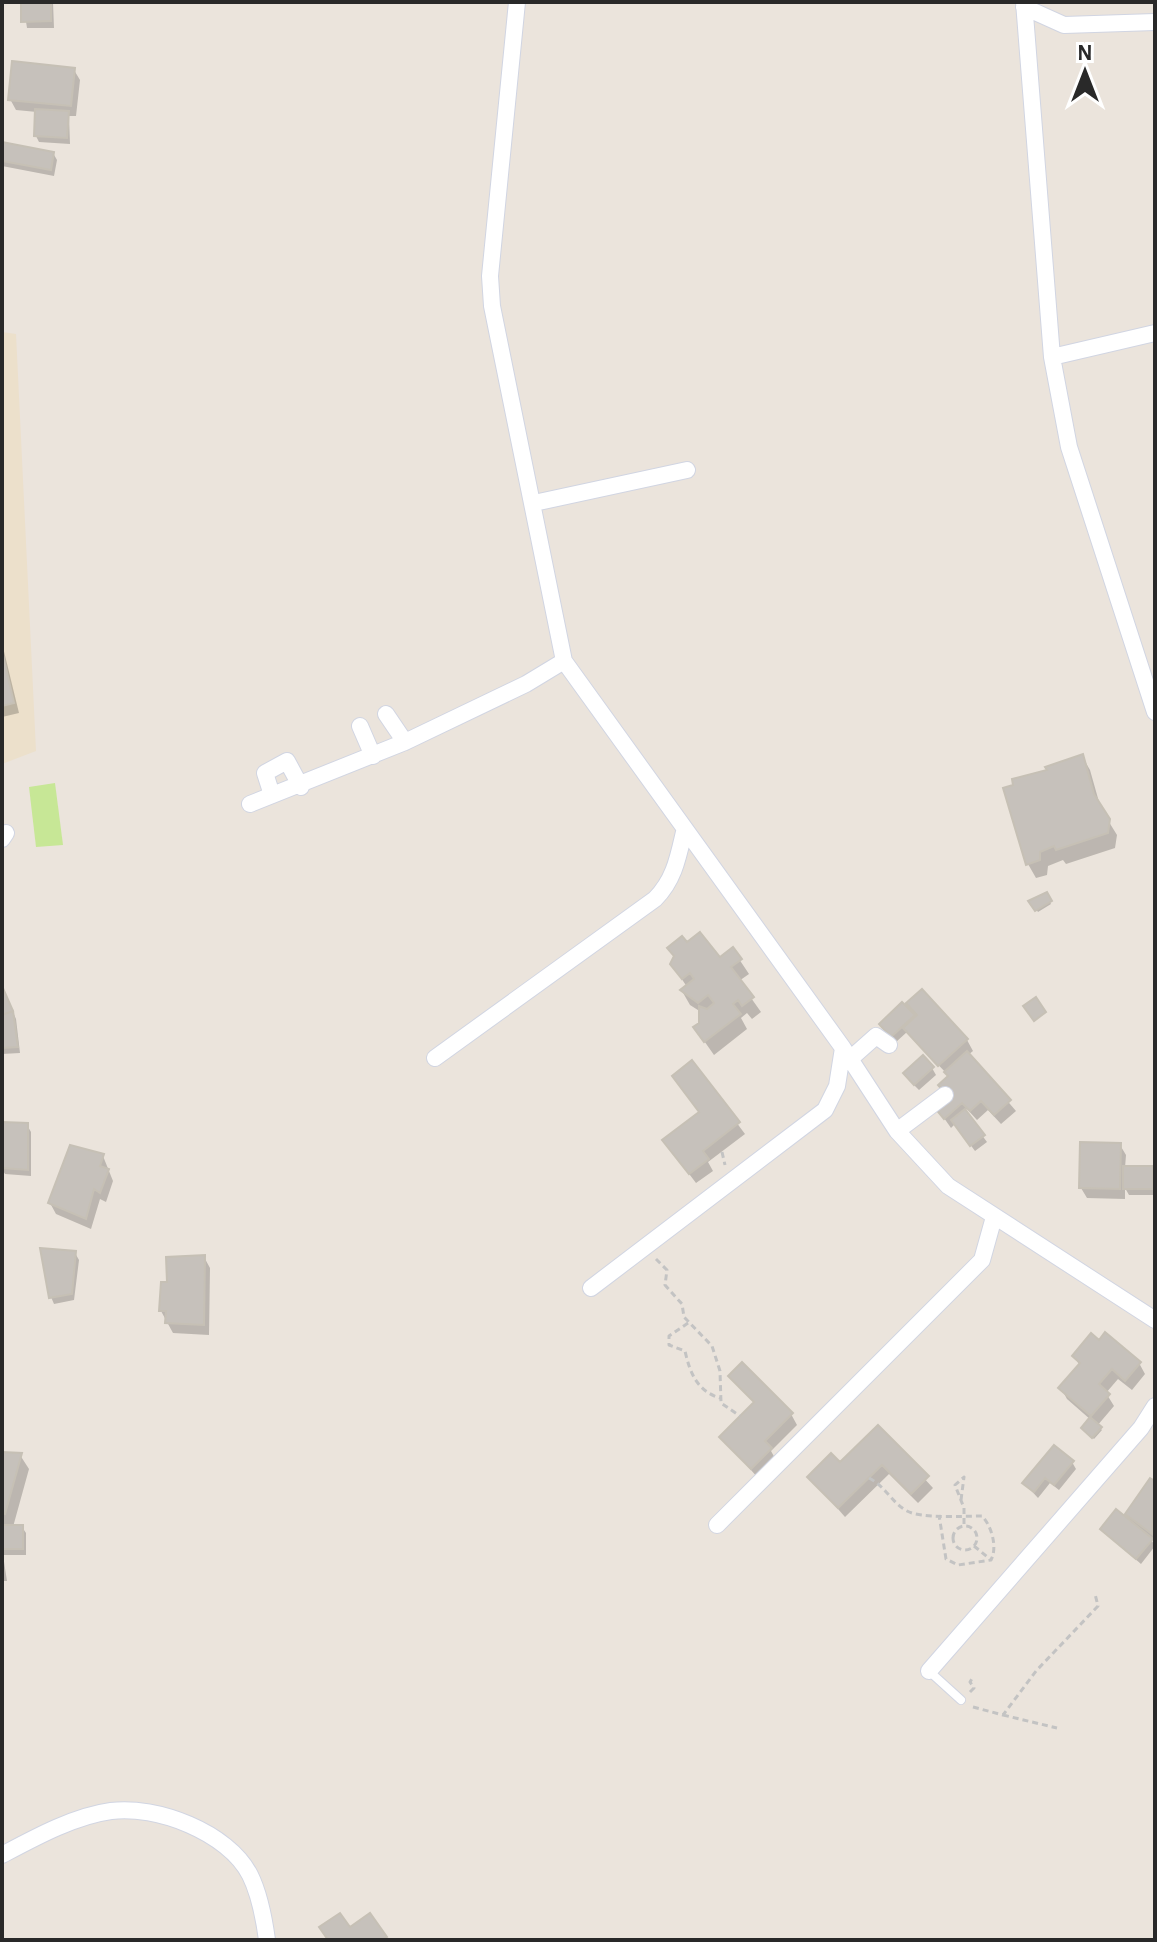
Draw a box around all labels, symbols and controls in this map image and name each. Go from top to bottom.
north arrow [1045,32,1125,112]
text: N [1077,42,1093,64]

